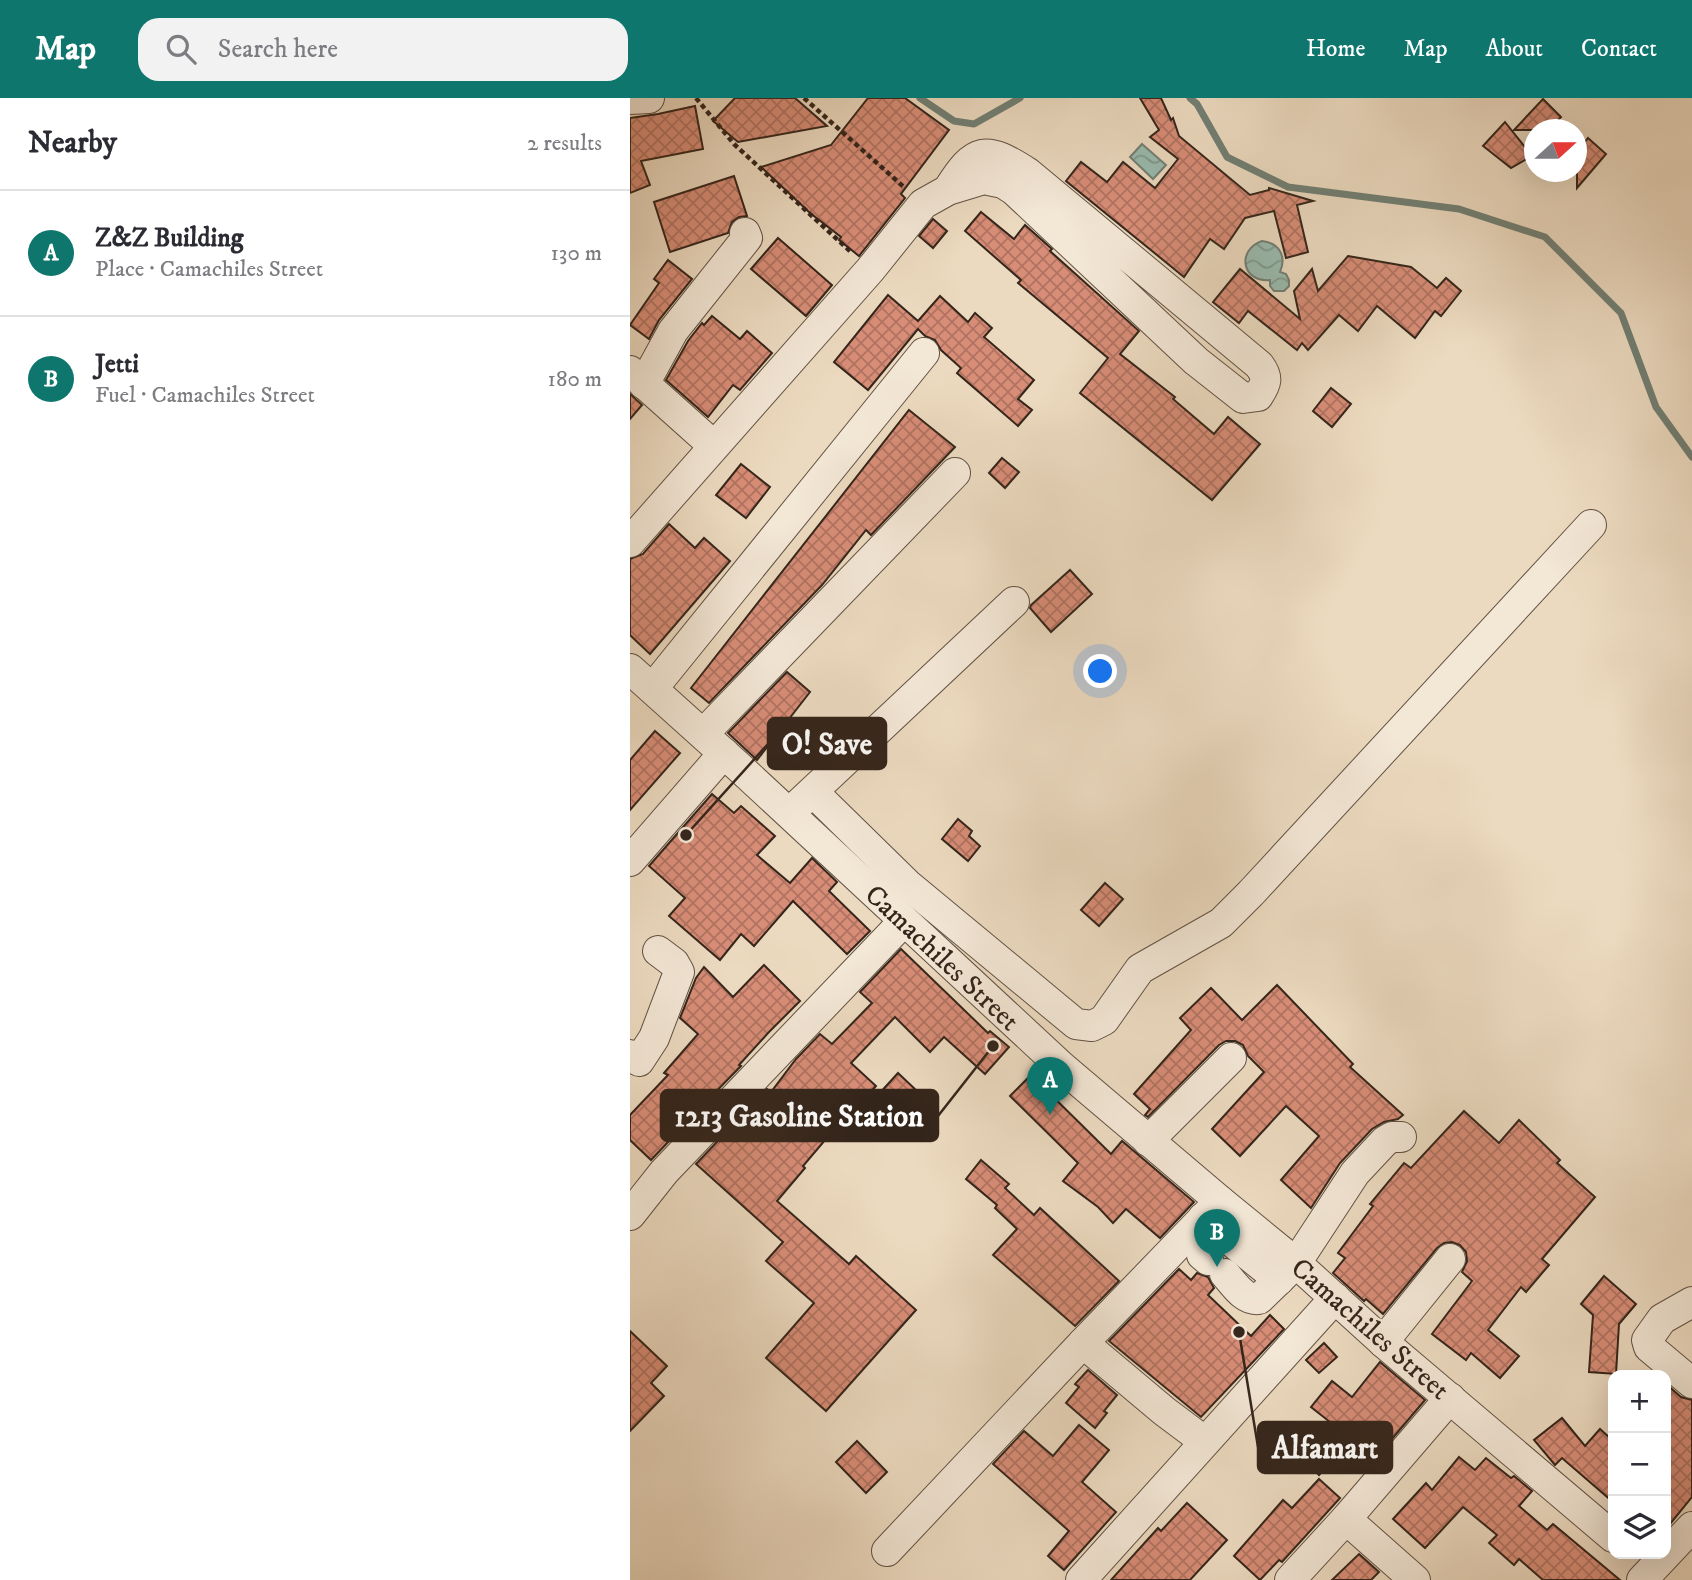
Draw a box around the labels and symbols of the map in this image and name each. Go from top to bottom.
north arrow [1524,119,1587,182]
your location [1083,654,1117,688]
callout: O! Save [768,718,886,769]
text: O! Save [782,727,873,764]
street label: Camachiles Street [857,877,1027,1039]
pin: A [1027,1057,1073,1115]
callout: 1213 Gasoline Station [661,1090,938,1141]
text: 1213 Gasoline Station [674,1099,924,1136]
pin: B [1194,1209,1240,1267]
street label: Camachiles Street [1283,1251,1457,1408]
callout: Alfamart [1258,1422,1392,1473]
text: Alfamart [1271,1431,1379,1468]

